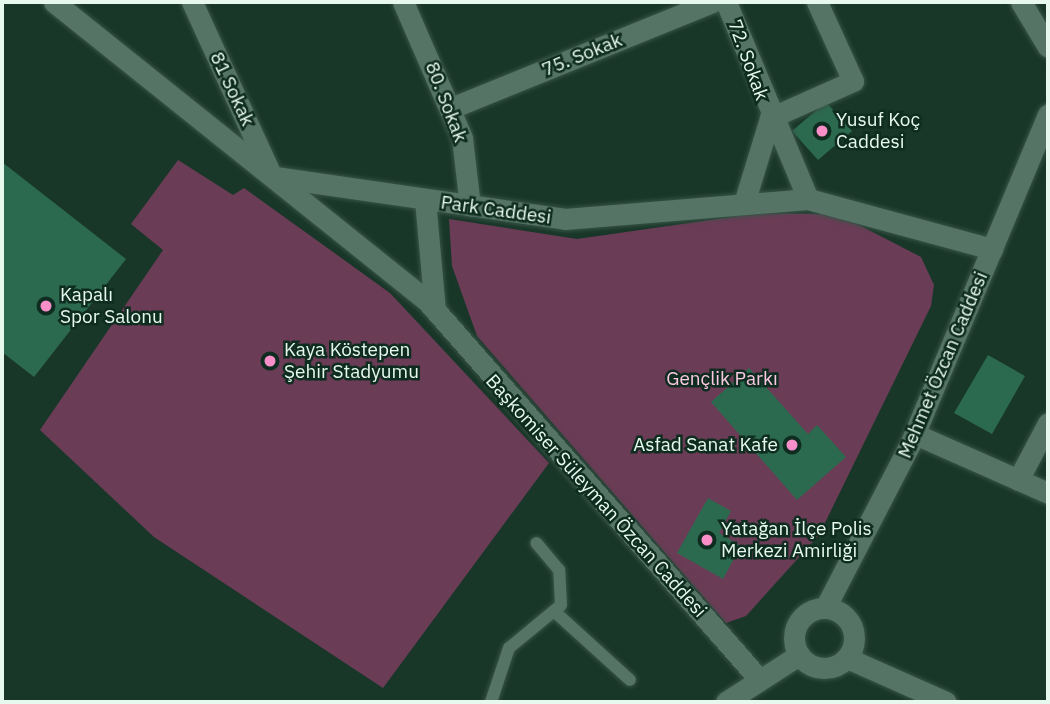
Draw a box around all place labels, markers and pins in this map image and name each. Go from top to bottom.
place label: Yusuf Koç Caddesi [836,109,920,153]
marker: Yusuf Koç Caddesi [814,123,830,139]
place label: Kapalı Spor Salonu [60,284,163,328]
marker: Kapalı Spor Salonu [38,298,54,314]
place label: Kaya Köstepen Şehir Stadyumu [284,339,419,383]
marker: Kaya Köstepen Şehir Stadyumu [262,353,278,369]
place label: Asfad Sanat Kafe [633,434,778,456]
marker: Asfad Sanat Kafe [784,437,800,453]
place label: Yatağan İlçe Polis Merkezi Amirliği [721,518,872,562]
marker: Yatağan İlçe Polis Merkezi Amirliği [699,532,715,548]

